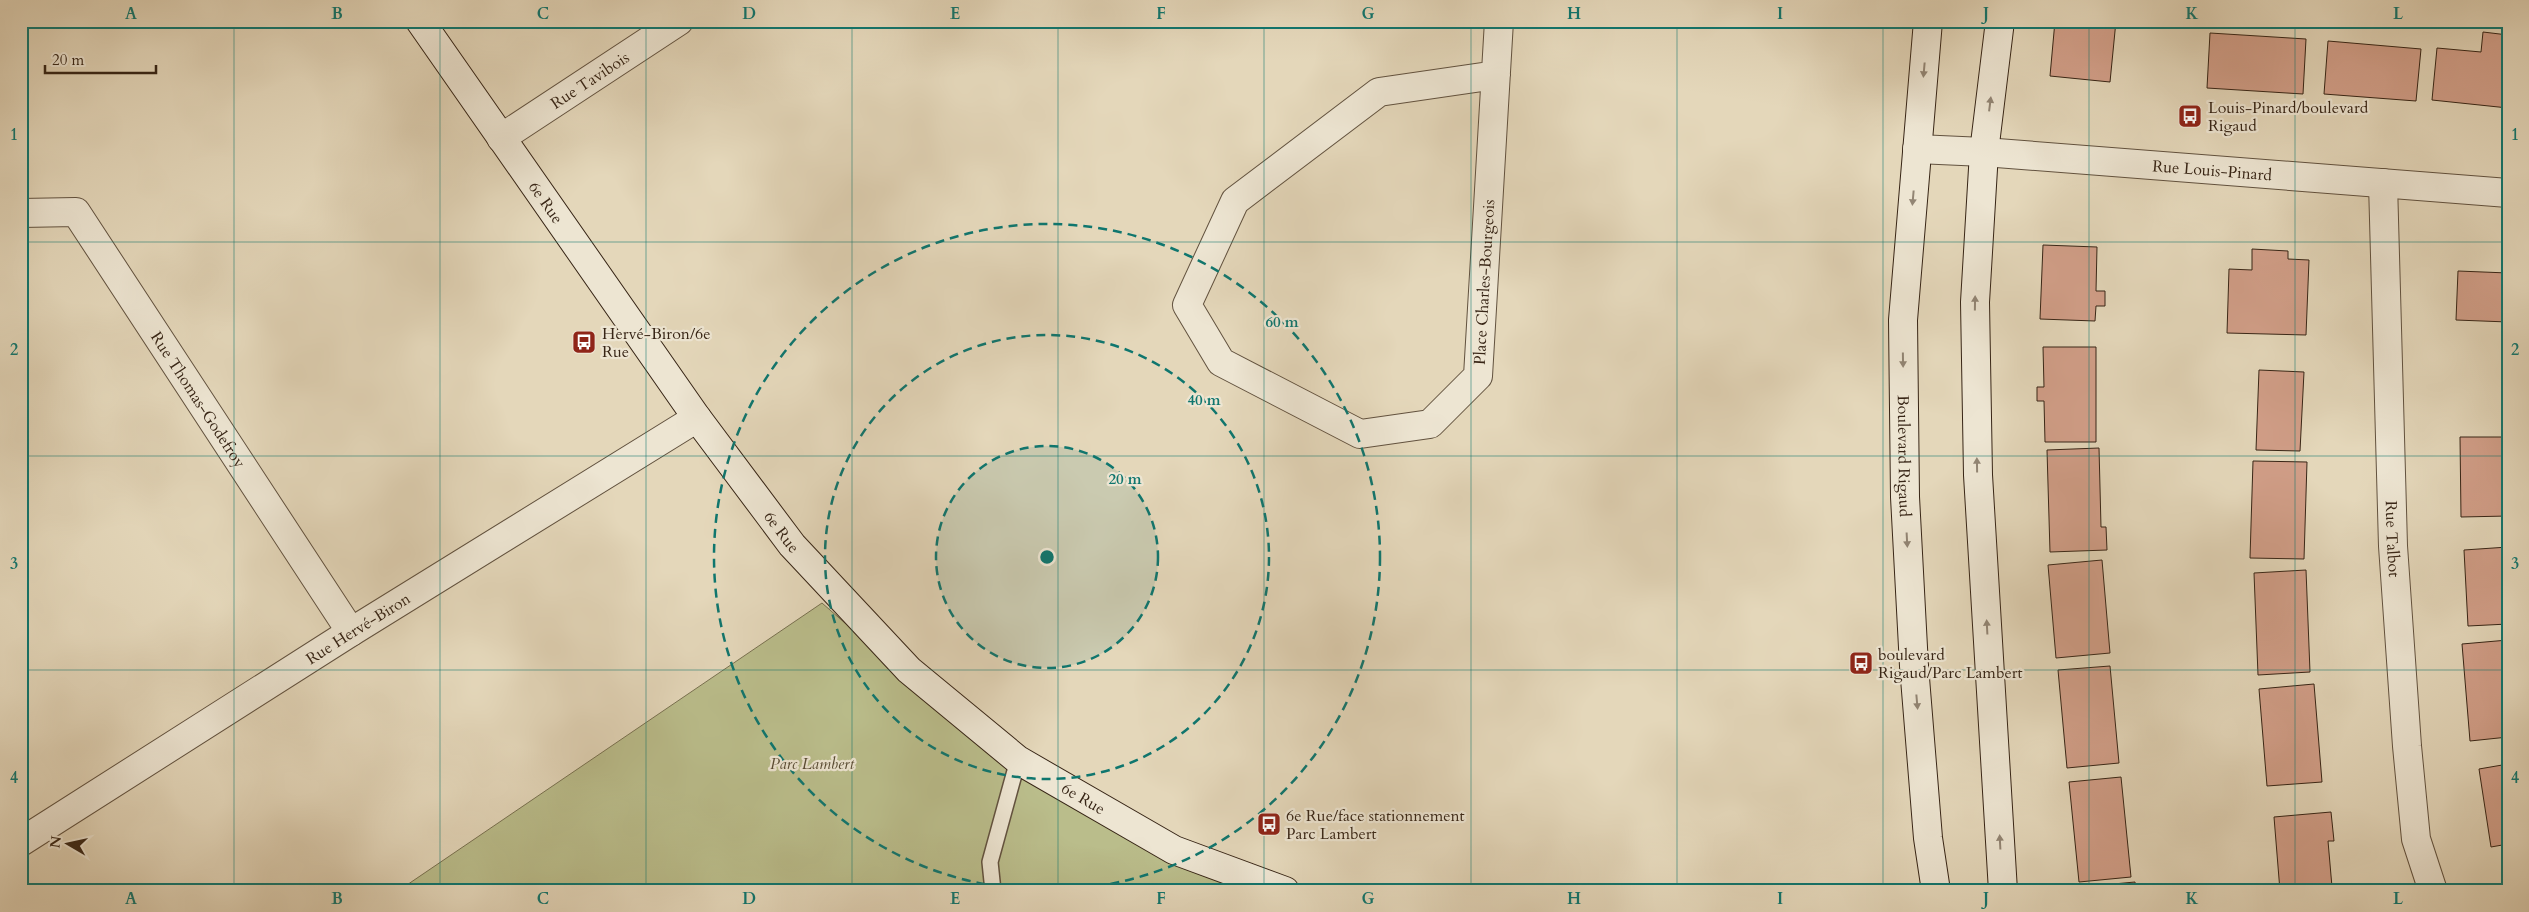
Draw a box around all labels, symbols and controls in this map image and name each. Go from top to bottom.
text: A [125,3,137,25]
text: B [331,3,343,25]
text: C [537,3,549,25]
text: D [742,3,756,25]
text: E [950,3,960,25]
text: F [1156,3,1166,25]
text: G [1361,3,1375,25]
text: H [1567,3,1581,25]
text: I [1777,3,1783,25]
text: J [1981,3,1989,25]
text: K [2186,3,2199,25]
text: L [2393,3,2404,25]
scale bar [45,42,156,74]
street label: Rue Tavibois [547,47,634,114]
text: 20 m [52,50,84,70]
one-way arrow [1919,62,1927,78]
one-way arrow [1986,96,1994,112]
place label: Louis-Pinard/boulevard Rigaud [2208,97,2369,137]
bus stop icon: Louis-Pinard/boulevard Rigaud [2177,103,2203,129]
text: 1 [10,124,18,146]
text: 1 [2511,124,2519,146]
street label: Rue Louis-Pinard [2152,155,2273,187]
street label: 6e Rue [523,177,568,228]
one-way arrow [1909,190,1917,206]
street label: Place Charles-Bourgeois [1469,199,1500,366]
one-way arrow [1971,295,1979,311]
text: 60 m [1265,312,1299,332]
place label: Hervé-Biron/6e Rue [602,323,711,363]
street label: Rue Thomas-Godefroy [145,328,251,473]
bus stop icon: Hervé-Biron/6e Rue [571,329,597,355]
text: 2 [10,339,18,361]
text: 2 [2511,339,2519,361]
one-way arrow [1899,352,1907,368]
text: 40 m [1187,390,1221,410]
street label: Boulevard Rigaud [1892,395,1916,518]
one-way arrow [1973,457,1981,473]
text: 20 m [1108,469,1142,489]
street label: Rue Talbot [2380,500,2405,578]
street label: 6e Rue [758,507,804,558]
one-way arrow [1903,532,1911,548]
centre of rings [1038,548,1056,566]
text: 3 [10,553,18,575]
text: 3 [2511,553,2519,575]
street label: Rue Hervé-Biron [302,588,415,670]
one-way arrow [1982,619,1990,635]
place label: boulevard Rigaud/Parc Lambert [1878,644,2023,684]
bus stop icon: boulevard Rigaud/Parc Lambert [1848,650,1874,676]
one-way arrow [1913,695,1921,711]
park label: Parc Lambert [770,753,854,775]
text: 4 [10,767,18,789]
text: 4 [2511,767,2519,789]
street label: 6e Rue [1057,777,1109,820]
place label: 6e Rue/face stationnement Parc Lambert [1286,805,1465,845]
bus stop icon: 6e Rue/face stationnement Parc Lambert [1256,811,1282,837]
north arrow [42,820,92,870]
one-way arrow [1995,834,2003,850]
text: N [45,835,66,850]
text: A [125,888,137,910]
text: B [331,888,343,910]
text: C [537,888,549,910]
text: D [742,888,756,910]
text: E [950,888,960,910]
text: F [1156,888,1166,910]
text: G [1361,888,1375,910]
text: H [1567,888,1581,910]
text: I [1777,888,1783,910]
text: J [1981,888,1989,910]
text: K [2186,888,2199,910]
text: L [2393,888,2404,910]

